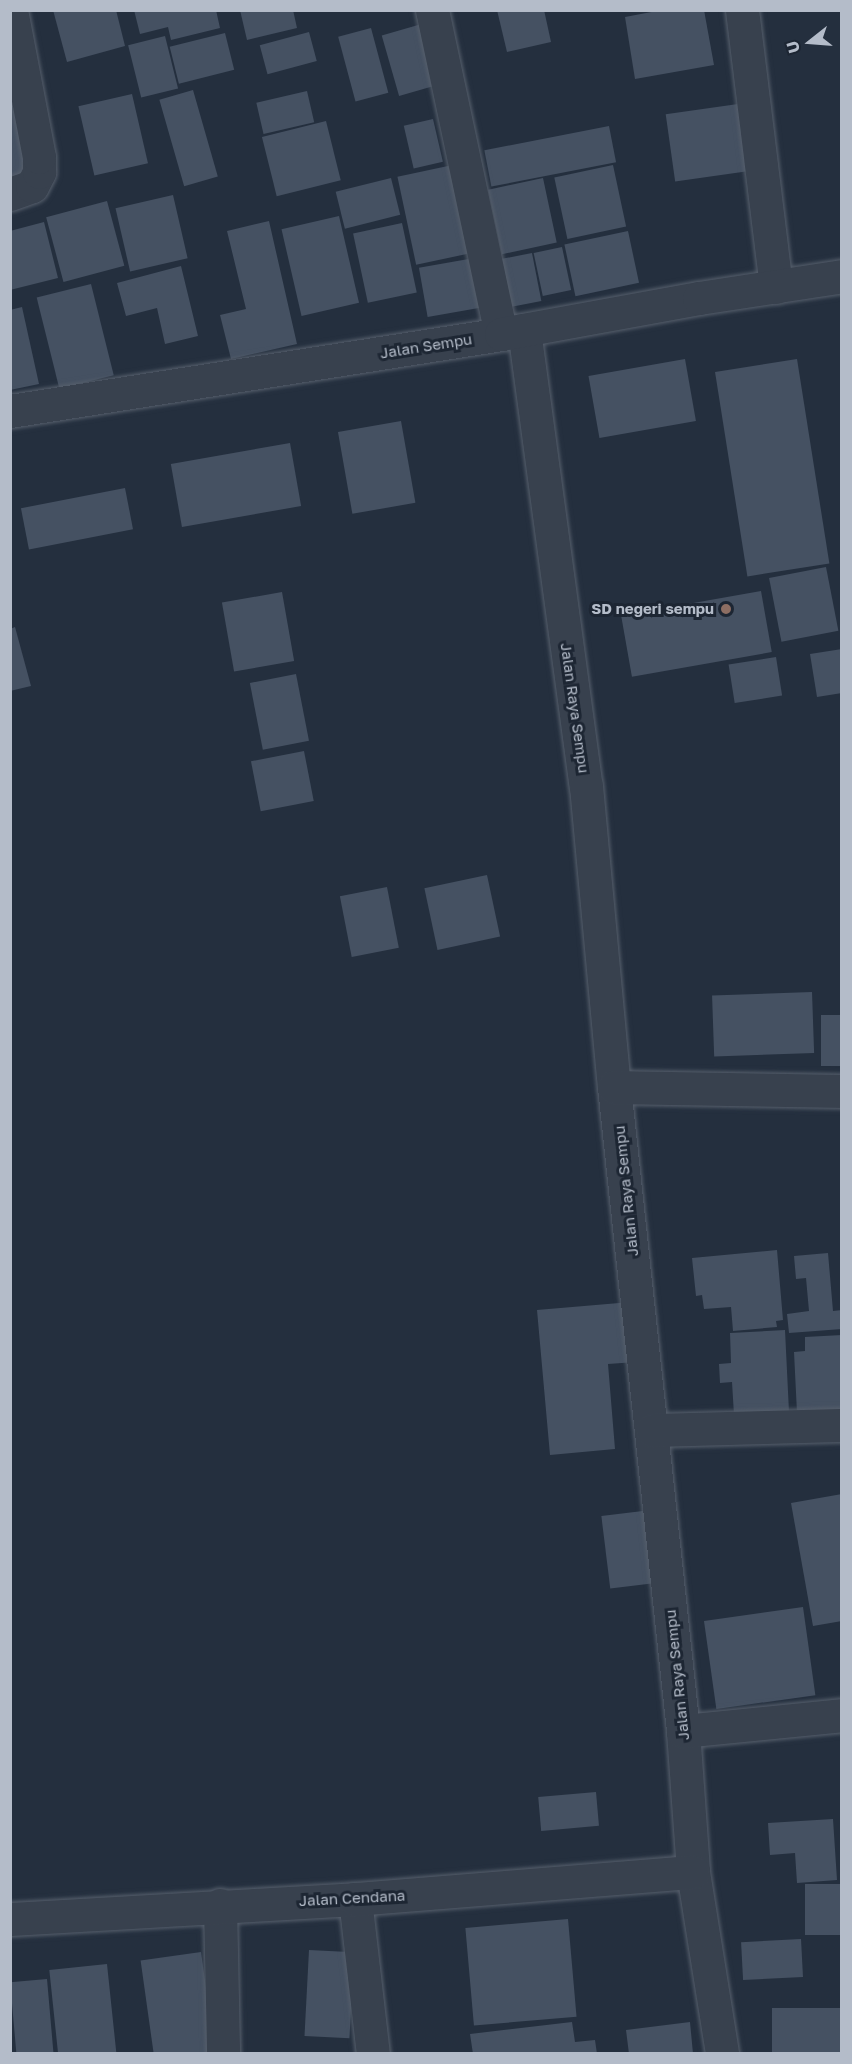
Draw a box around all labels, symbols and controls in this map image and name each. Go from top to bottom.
north arrow [780,12,840,72]
text: U [782,39,804,56]
street label: Jalan Sempu [379,330,473,362]
place label: SD negeri sempu [591,600,714,618]
marker: SD negeri sempu [719,602,733,616]
street label: Jalan Raya Sempu [557,642,593,774]
street label: Jalan Raya Sempu [610,1125,642,1257]
street label: Jalan Raya Sempu [661,1609,693,1741]
street label: Jalan Cendana [298,1886,406,1910]

